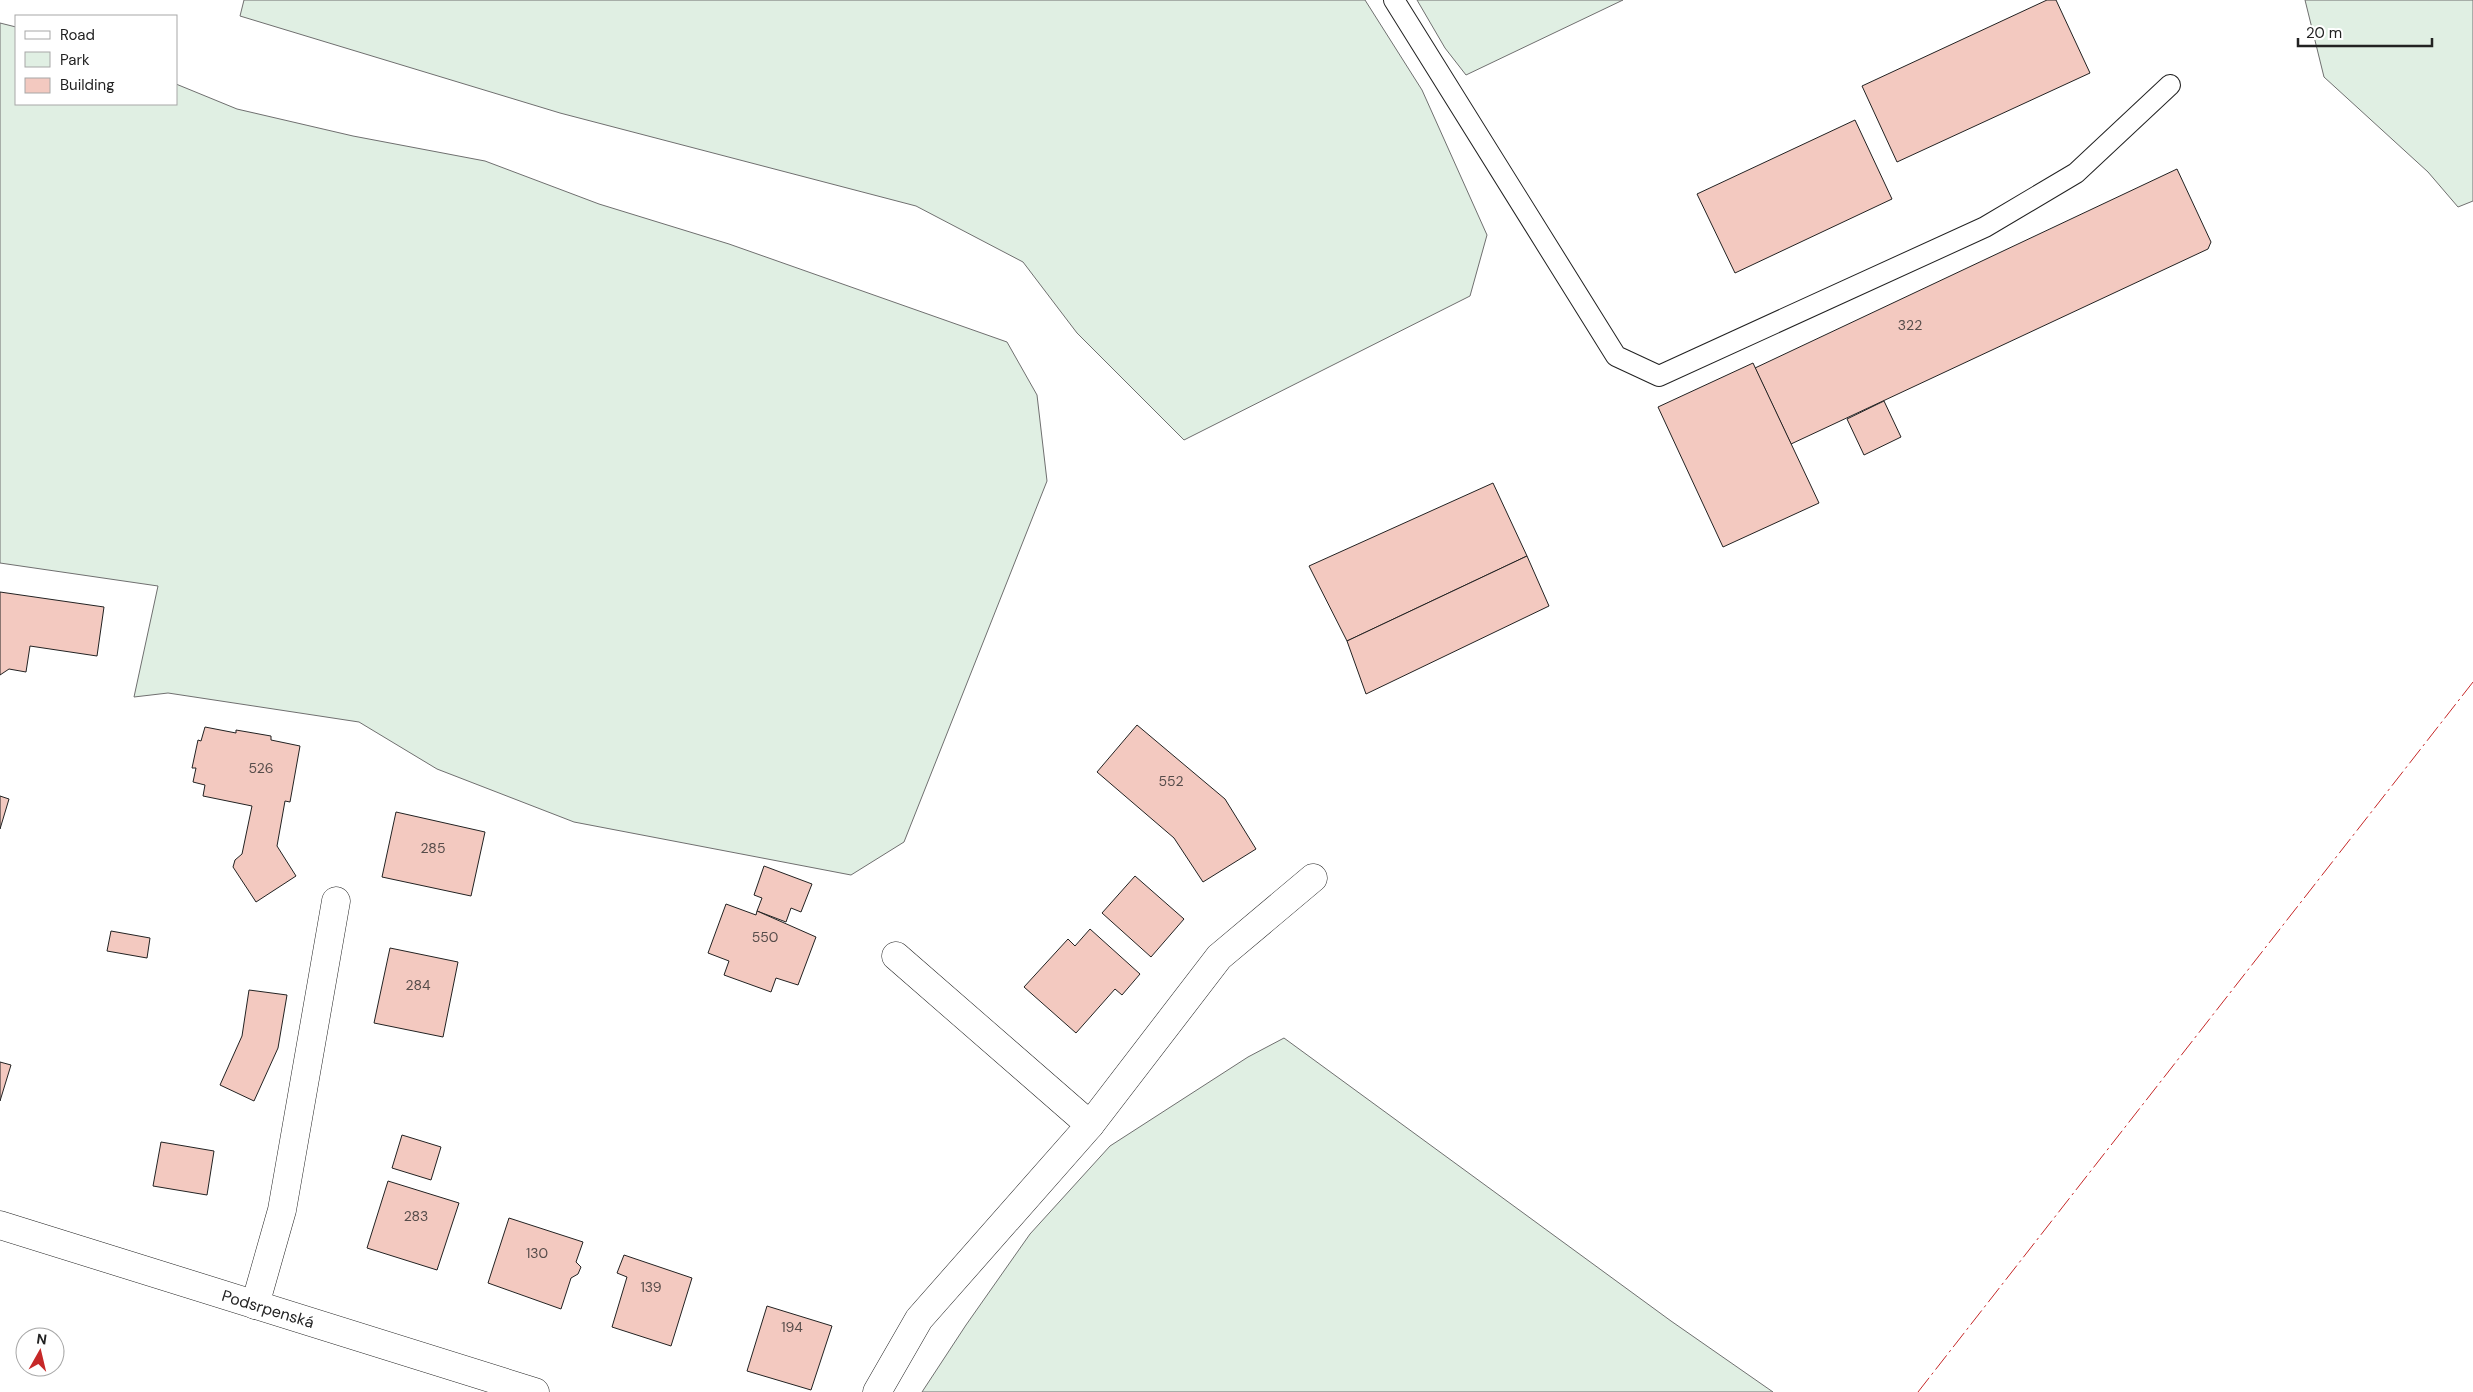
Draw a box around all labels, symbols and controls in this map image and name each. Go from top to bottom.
legend [15,15,178,105]
scale bar [2298,15,2432,47]
text: 20 m [2306,23,2342,43]
text: Road [60,25,95,45]
text: Park [60,50,90,70]
text: Building [60,75,115,95]
house number: 322 [1898,316,1922,334]
house number: 526 [248,759,274,777]
house number: 552 [1159,772,1183,790]
house number: 285 [421,839,445,857]
house number: 550 [752,928,778,946]
house number: 284 [406,976,431,994]
house number: 283 [404,1207,428,1225]
house number: 130 [526,1244,548,1262]
house number: 139 [640,1278,662,1296]
street label: Podsrpenská [219,1285,317,1333]
house number: 194 [781,1318,803,1336]
north arrow [15,1327,65,1377]
text: N [35,1330,48,1349]

